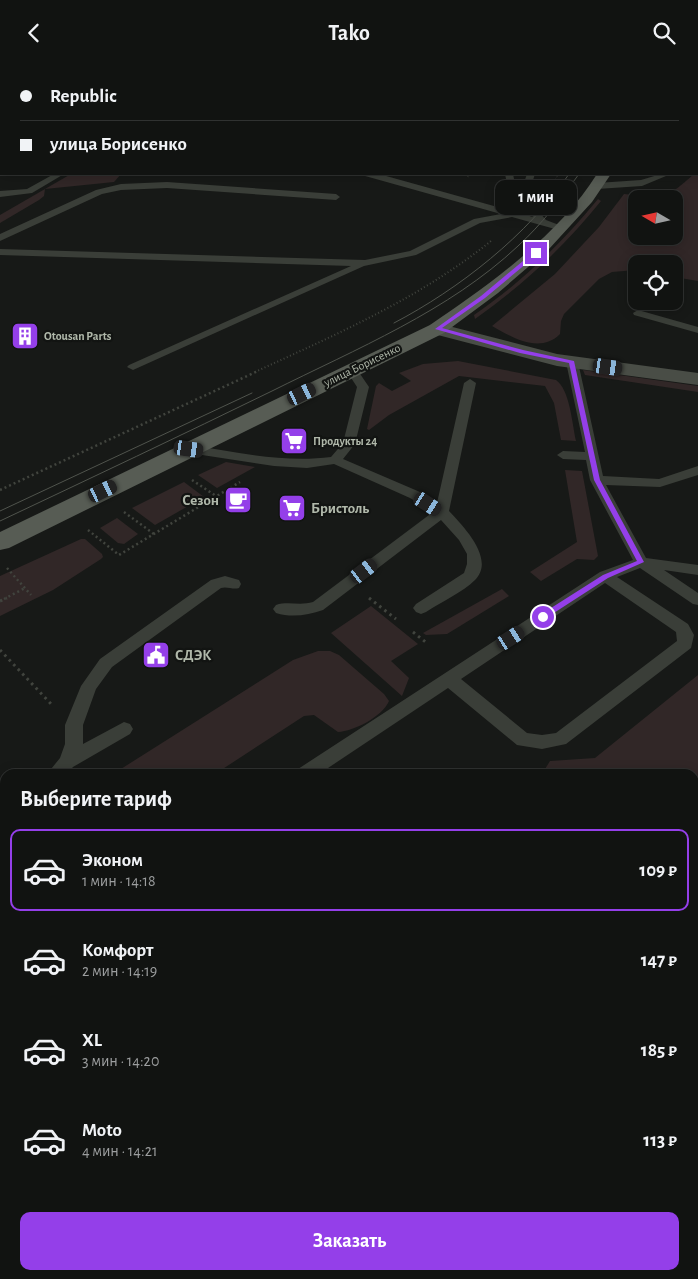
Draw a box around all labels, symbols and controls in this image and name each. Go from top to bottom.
icon: back [20,19,48,47]
icon: search [650,19,678,47]
text: Tako [328,22,370,44]
text: Republic [50,87,117,106]
text: улица Борисенко [50,135,187,154]
callout: 1 мин [495,181,577,215]
text: 1 мин [518,189,554,205]
north arrow [628,190,682,245]
map controls [628,190,683,310]
route end [525,242,547,264]
button: locate [628,255,683,310]
building icon: Otousan Parts [10,321,40,351]
place label: Otousan Parts [44,330,112,342]
street label: улица Борисенко [321,341,403,390]
car [592,357,623,377]
car [285,381,318,407]
supermarket icon: Продукты 24 [279,426,309,456]
place label: Продукты 24 [313,435,377,448]
car [173,439,204,459]
car [86,478,119,504]
cafe icon: Сезон [223,485,253,515]
car [411,490,444,518]
place label: Сезон [182,493,219,508]
supermarket icon: Бристоль [277,493,307,523]
place label: Бристоль [311,501,369,516]
car [347,556,380,586]
route start [532,606,554,628]
car [494,624,527,652]
public building icon: СДЭК [141,640,171,670]
place label: СДЭК [175,648,211,663]
text: Выберите тариф [20,788,172,810]
icon: car [22,848,67,893]
text: Эконом [82,851,143,870]
text: 109 ₽ [639,861,677,880]
text: 1 мин · 14:18 [82,873,156,889]
icon: car [22,938,67,983]
text: Комфорт [82,941,153,960]
text: 147 ₽ [641,951,677,970]
text: 2 мин · 14:19 [82,963,157,979]
icon: car [22,1028,67,1073]
text: XL [82,1031,102,1050]
text: 185 ₽ [641,1041,677,1060]
text: 3 мин · 14:20 [82,1053,159,1069]
icon: car [22,1118,67,1163]
text: Moto [82,1121,122,1140]
text: 113 ₽ [643,1131,677,1150]
text: 4 мин · 14:21 [82,1143,158,1159]
button: Заказать [20,1212,679,1270]

